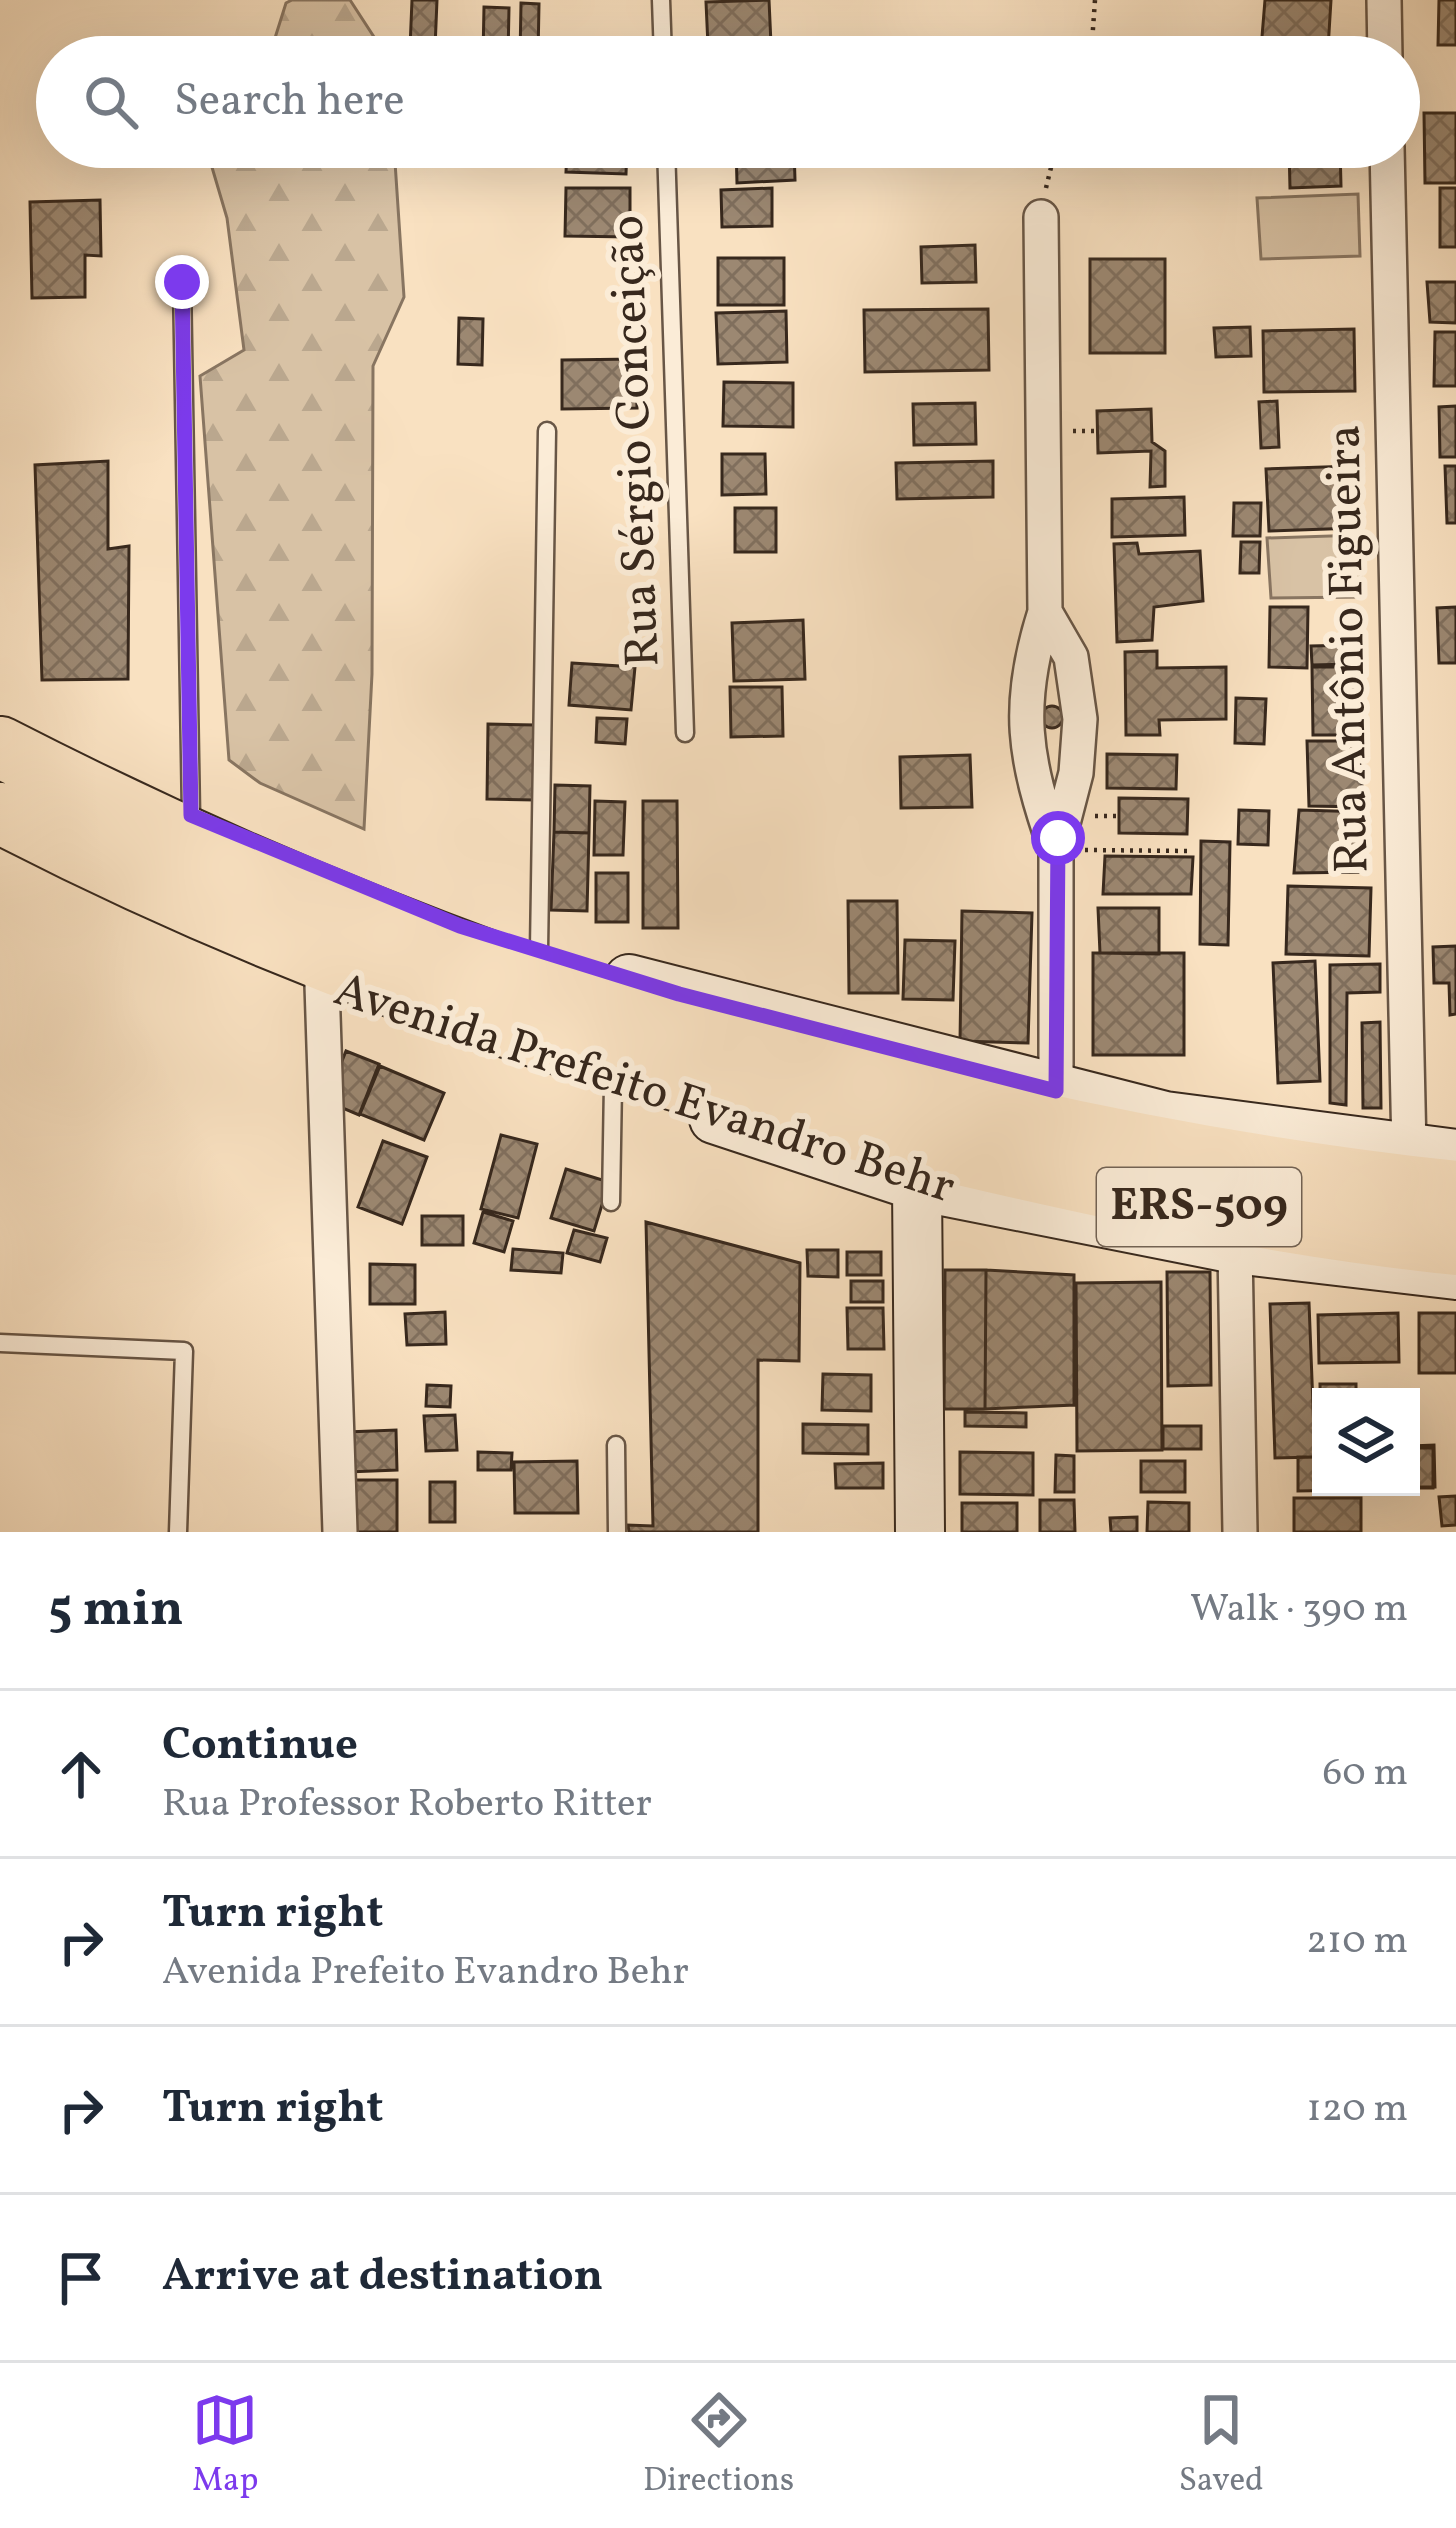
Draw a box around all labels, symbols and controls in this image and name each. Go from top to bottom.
search box [36,36,1420,168]
icon: search [78,69,144,135]
text: Search here [174,71,405,134]
street label: Rua Sérgio Conceição [596,214,678,668]
route end [155,255,209,309]
street label: Rua Antônio Figueira [1313,424,1387,874]
route start [1031,811,1085,865]
street label: Avenida Prefeito Evandro Behr [325,958,963,1222]
road number: ERS-509 [1097,1168,1301,1246]
map controls [1312,1388,1420,1496]
button: layers [1312,1388,1420,1496]
text: 5 min [48,1575,184,1646]
text: Walk · 390 m [1190,1583,1408,1637]
text: Continue [162,1715,358,1778]
icon: ahead [48,1741,114,1807]
text: 60 m [1323,1747,1408,1801]
text: Rua Professor Roberto Ritter [162,1778,652,1832]
text: Turn right [162,1883,383,1946]
icon: right [48,1909,114,1975]
text: 210 m [1306,1915,1408,1969]
text: Avenida Prefeito Evandro Behr [162,1946,689,2000]
icon: right [48,2077,114,2143]
text: Turn right [162,2078,383,2141]
text: 120 m [1307,2083,1408,2137]
icon: arrive [48,2245,114,2311]
text: Arrive at destination [162,2246,603,2309]
tab: Map [192,2387,258,2505]
tab: Directions [643,2387,794,2505]
tab: Saved [1179,2387,1264,2505]

